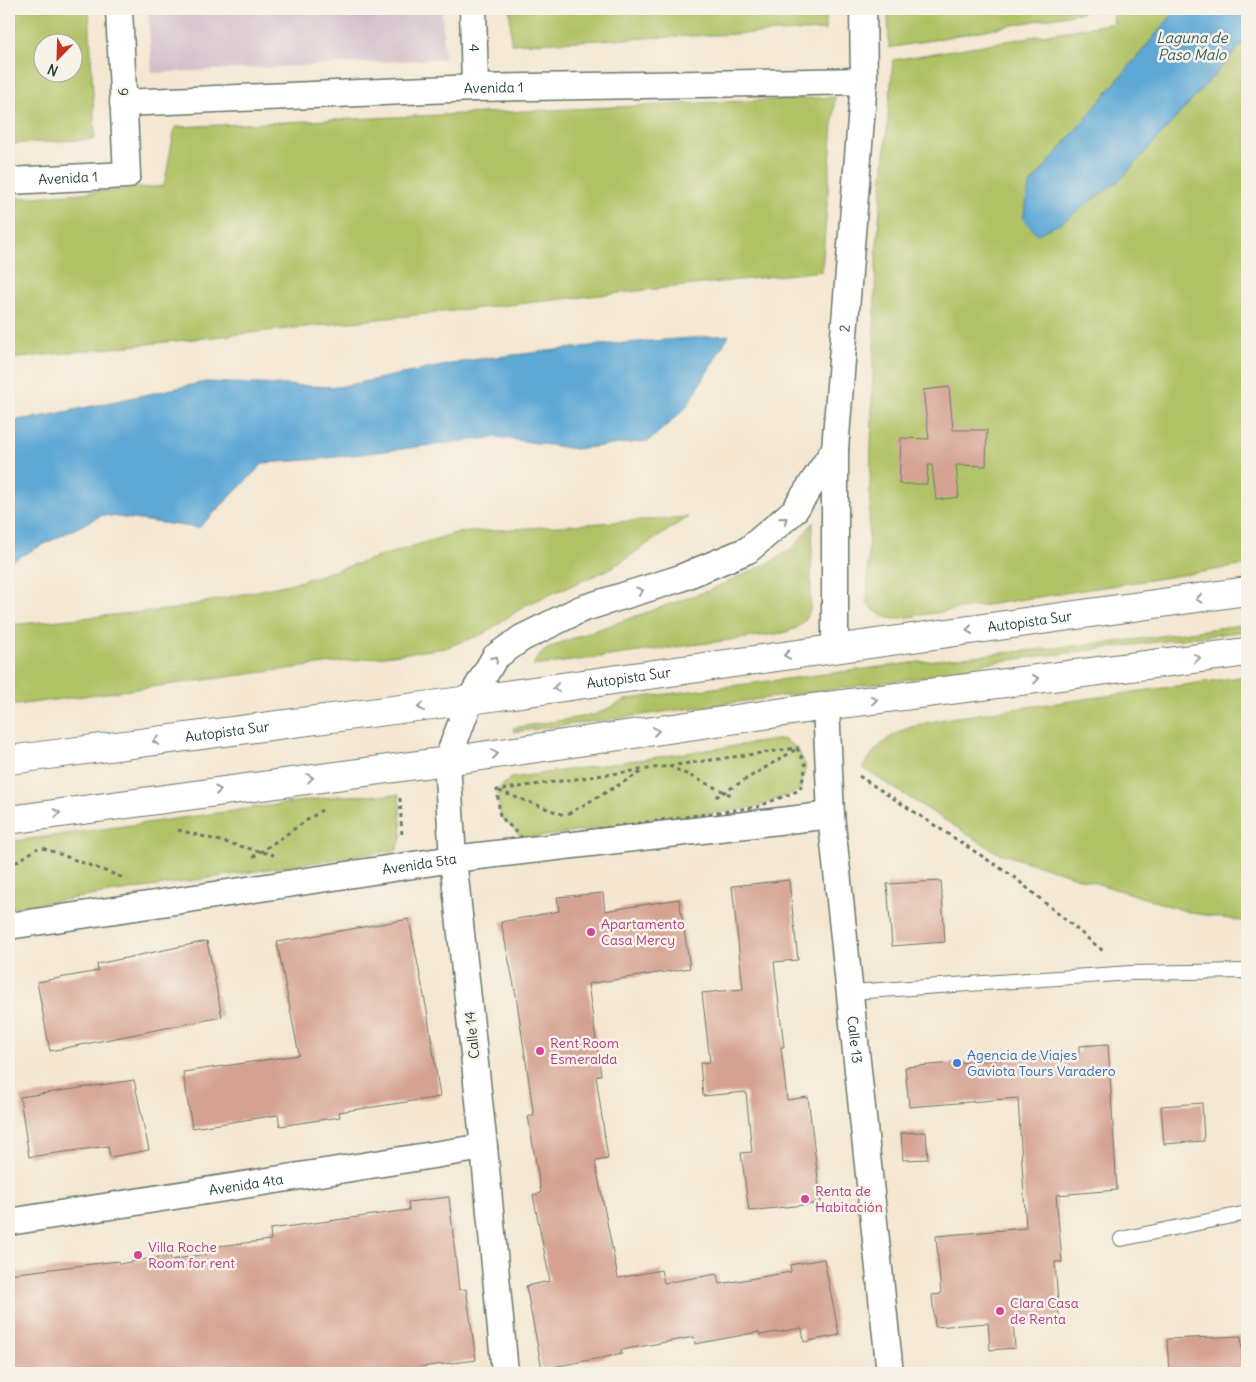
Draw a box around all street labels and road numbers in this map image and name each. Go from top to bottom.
street label: 4 [465,44,483,52]
street label: Avenida 1 [463,78,524,97]
street label: 6 [114,87,132,97]
street label: Avenida 1 [38,168,98,189]
street label: 2 [835,324,854,333]
street label: Autopista Sur [986,607,1073,636]
street label: Autopista Sur [585,663,672,693]
street label: Autopista Sur [184,717,271,746]
street label: Avenida 5ta [381,850,458,879]
street label: Calle 14 [461,1010,483,1060]
street label: Calle 13 [843,1015,866,1064]
street label: Avenida 4ta [208,1170,284,1199]

